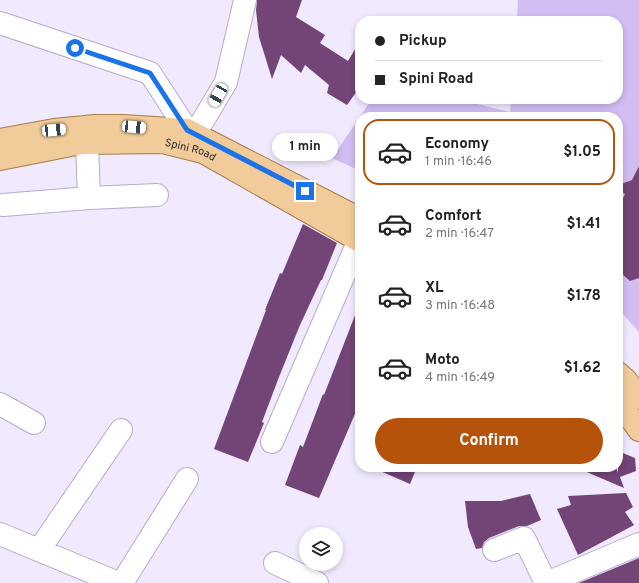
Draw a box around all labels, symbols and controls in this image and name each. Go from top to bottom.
text: Pickup [399,32,447,51]
route start [66,39,84,57]
text: Spini Road [399,70,474,89]
car [207,82,229,108]
car [122,120,146,134]
car [42,123,66,137]
callout: 1 min [272,133,338,161]
icon: car [377,134,413,170]
text: Economy [425,135,489,154]
street label: Spini Road [163,136,218,165]
text: 1 min [289,139,321,155]
text: $1.05 [563,143,601,162]
text: 1 min · 16:46 [425,154,492,170]
route end [296,182,314,200]
icon: car [377,206,413,242]
text: Comfort [425,207,482,226]
text: $1.41 [567,215,601,234]
text: 2 min · 16:47 [425,226,494,242]
icon: car [377,278,413,314]
text: XL [425,279,443,298]
text: $1.78 [566,287,601,306]
text: 3 min · 16:48 [425,298,495,314]
icon: car [377,350,413,386]
text: Moto [425,351,460,370]
text: $1.62 [564,359,601,378]
text: 4 min · 16:49 [425,370,495,386]
button: Confirm [375,418,603,464]
map controls [299,527,343,571]
button: layers [299,527,343,571]

